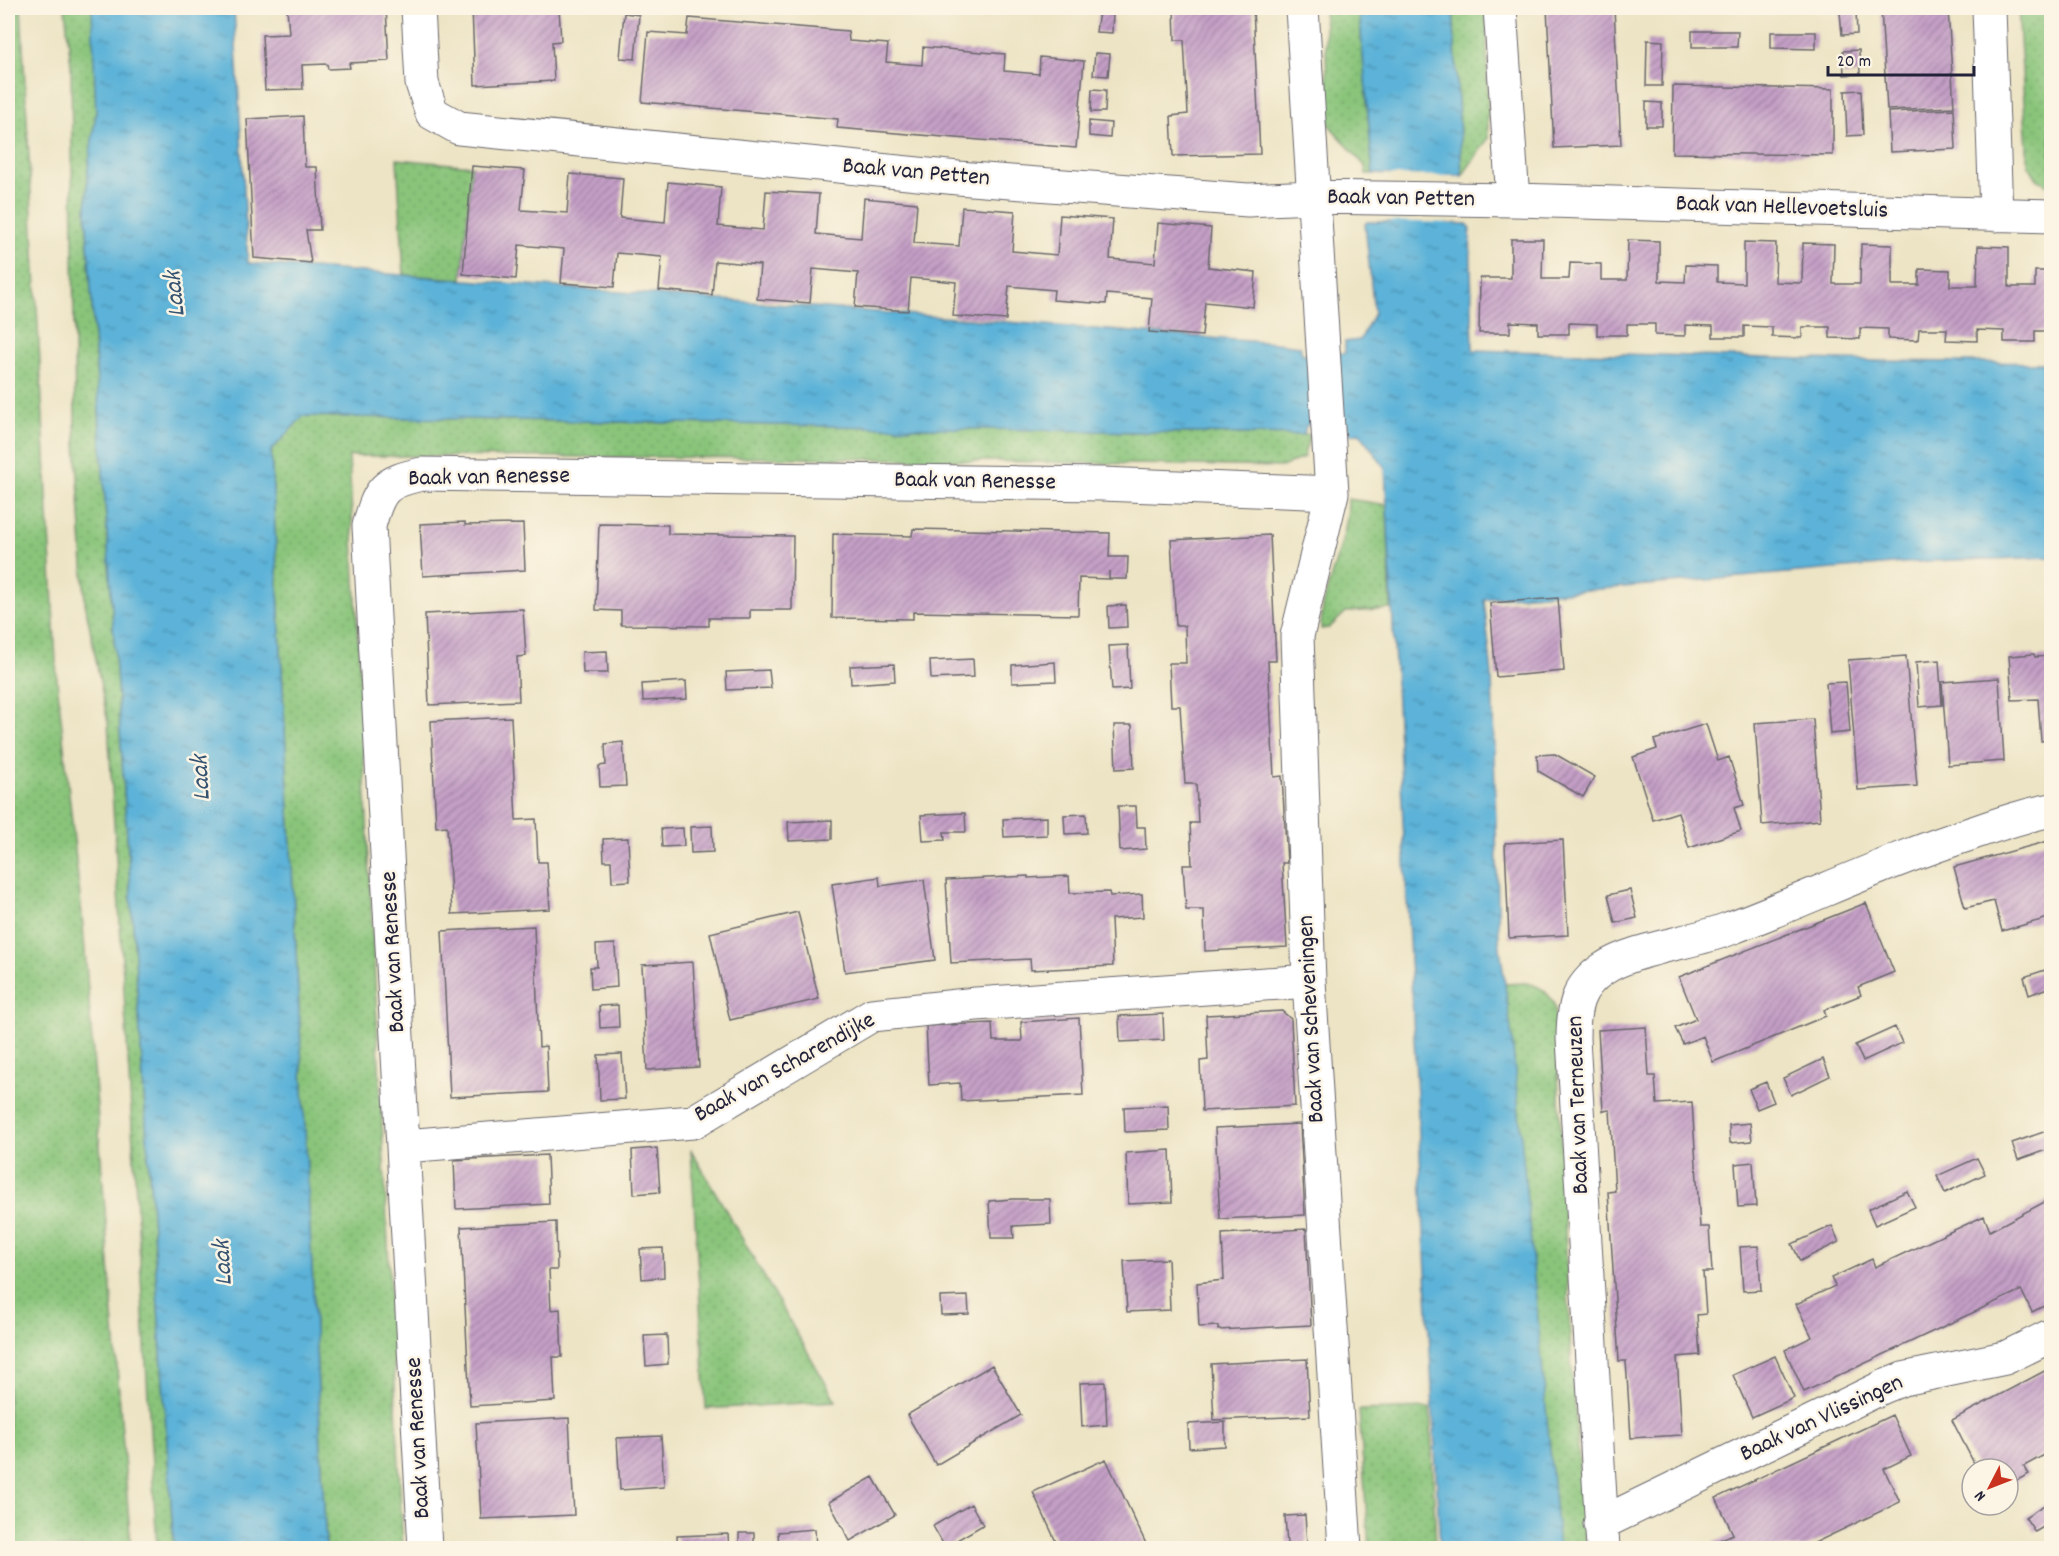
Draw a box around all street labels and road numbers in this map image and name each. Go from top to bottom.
street label: Baak van Petten [841,150,991,196]
street label: Baak van Petten [1327,181,1475,217]
street label: Baak van Hellevoetsluis [1675,187,1889,229]
street label: Baak van Renesse [408,460,570,496]
street label: Baak van Renesse [894,464,1056,500]
street label: Baak van Renesse [373,870,415,1034]
street label: Baak van Scheveningen [1290,914,1334,1124]
street label: Baak van Scharendijke [688,1004,882,1132]
street label: Baak van Terneuzen [1559,1015,1599,1195]
street label: Baak van Renesse [398,1356,440,1520]
street label: Baak van Vlissingen [1735,1366,1909,1472]

